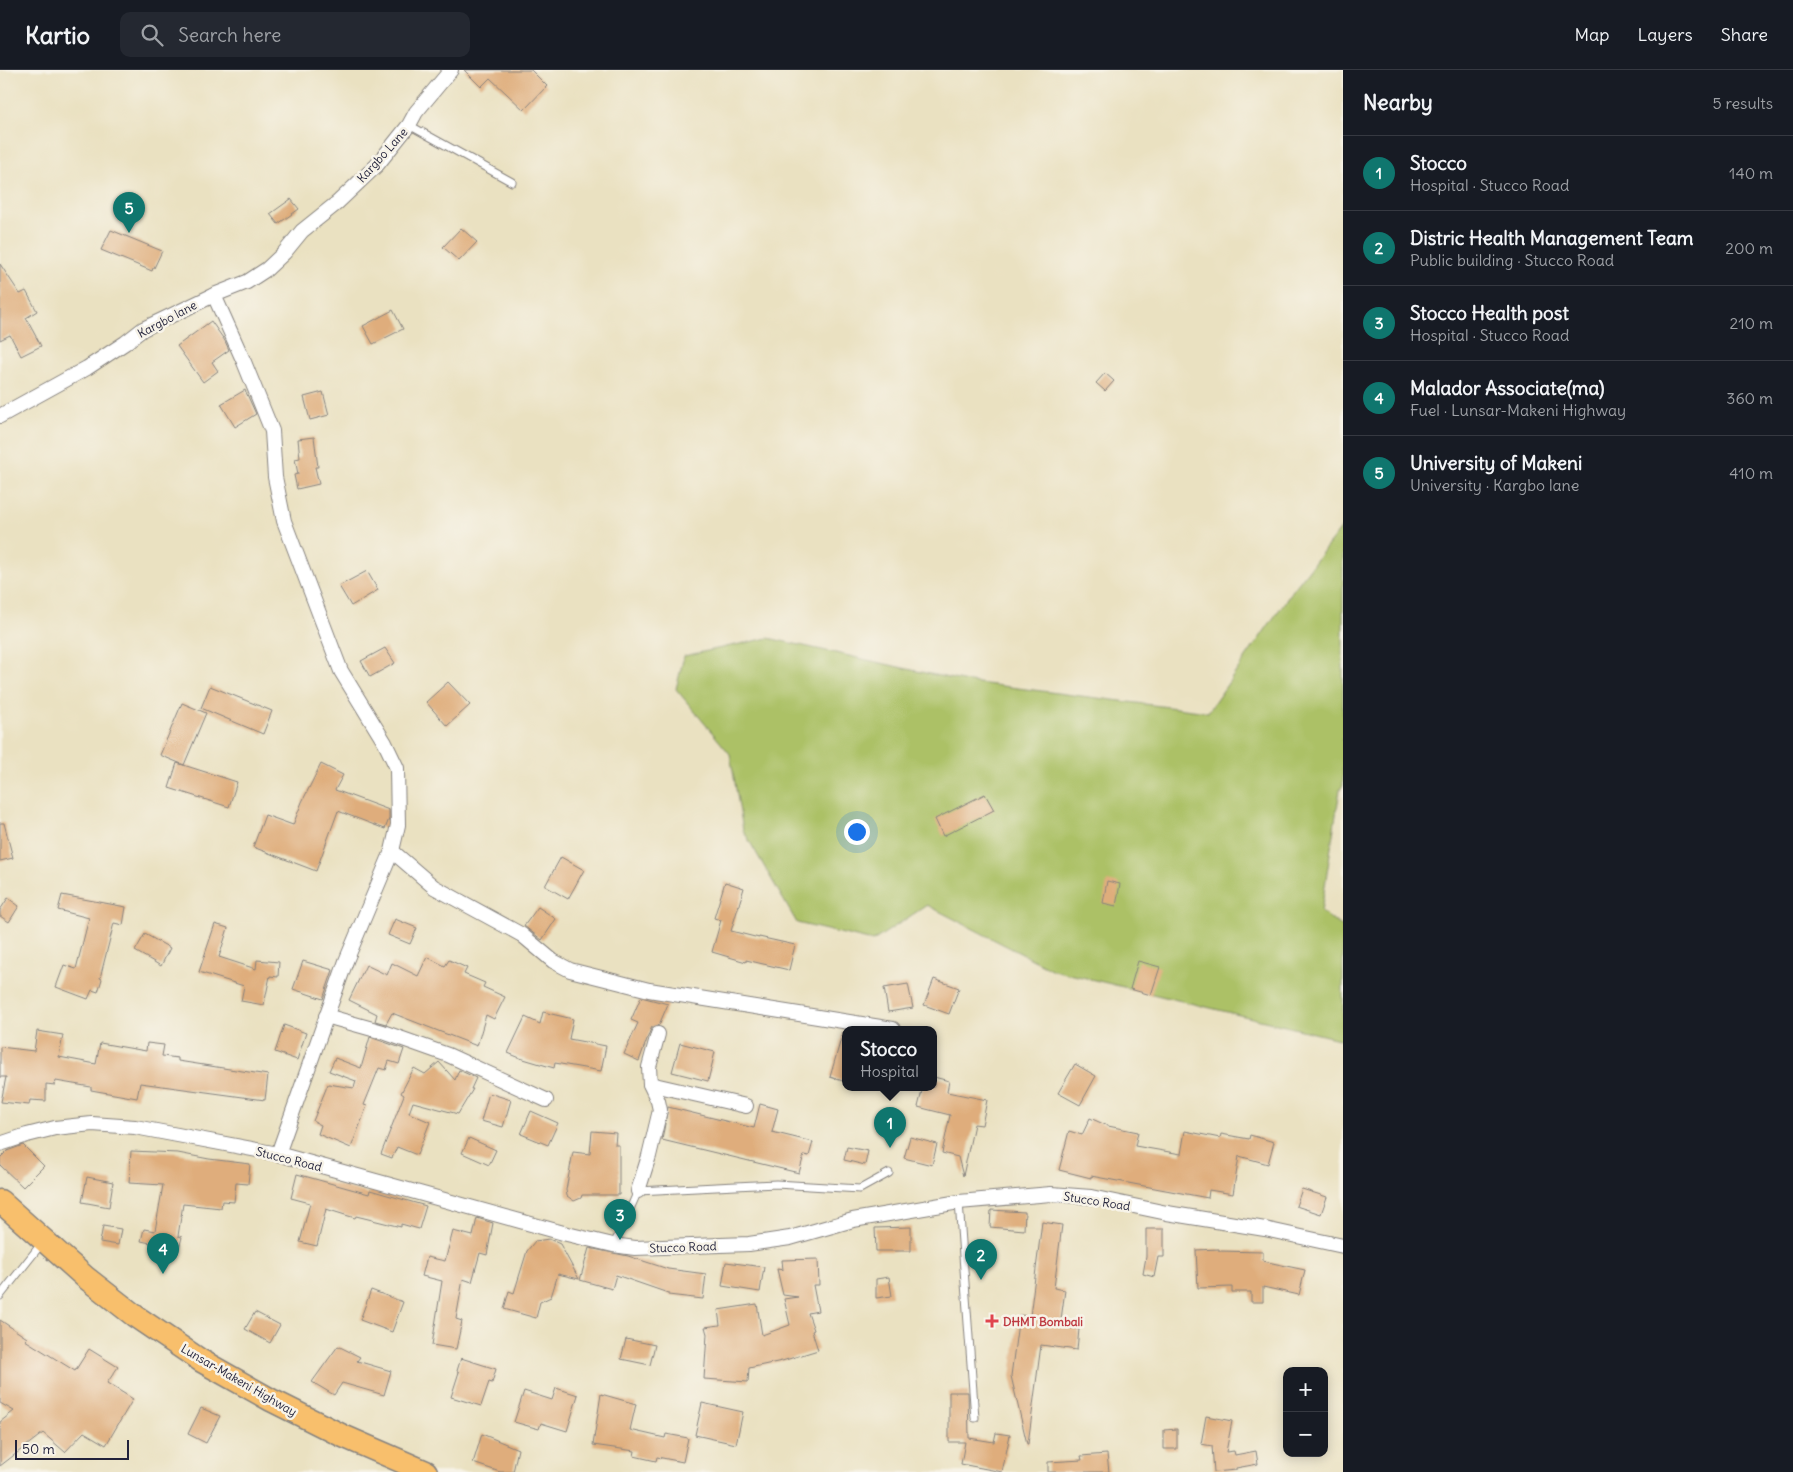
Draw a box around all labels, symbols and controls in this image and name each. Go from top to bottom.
search box [120,12,470,57]
text: Kartio [25,20,90,50]
icon: search [138,21,166,49]
text: Search here [178,23,281,47]
text: Map [1574,23,1609,46]
text: Layers [1637,23,1693,46]
text: Share [1721,23,1768,46]
text: Nearby [1363,89,1433,116]
text: 5 results [1712,93,1773,113]
street label: Kargbo Lane [353,124,411,186]
text: Stocco [1410,151,1467,175]
text: 1 [1376,163,1382,183]
text: 140 m [1729,163,1773,183]
text: Hospital · Stucco Road [1410,175,1569,195]
pin: 5 [113,192,145,233]
text: Distric Health Management Team [1410,226,1693,250]
text: 2 [1375,238,1383,258]
text: 200 m [1725,238,1773,258]
text: Public building · Stucco Road [1410,250,1614,270]
street label: Kargbo lane [135,297,199,341]
text: Stocco Health post [1410,301,1569,325]
text: 3 [1374,313,1384,333]
text: 210 m [1730,313,1773,333]
text: Hospital · Stucco Road [1410,325,1569,345]
text: Malador Associate(ma) [1410,376,1605,400]
text: 4 [1374,388,1384,408]
text: 360 m [1726,388,1773,408]
text: Fuel · Lunsar-Makeni Highway [1410,400,1626,420]
text: University of Makeni [1410,451,1582,475]
text: 5 [1374,463,1384,483]
text: 410 m [1729,463,1773,483]
text: University · Kargbo lane [1410,475,1580,495]
your location [844,819,870,845]
popup [842,1026,937,1091]
text: Stocco [860,1037,917,1061]
text: Hospital [860,1061,919,1081]
pin: 1 [874,1107,906,1148]
street label: Stucco Road [255,1144,323,1174]
street label: Stucco Road [1063,1188,1131,1214]
pin: 3 [604,1199,636,1240]
pin: 4 [147,1233,179,1274]
street label: Stucco Road [649,1238,717,1256]
pin: 2 [965,1239,997,1280]
marker: DHMT Bombali [985,1314,999,1328]
place label: DHMT Bombali [1003,1314,1083,1329]
street label: Lunsar-Makeni Highway [178,1341,300,1419]
map controls [1283,1367,1328,1457]
button: + [1283,1367,1328,1412]
button: − [1283,1412,1328,1457]
scale bar [15,1437,129,1460]
text: 50 m [22,1440,55,1458]

